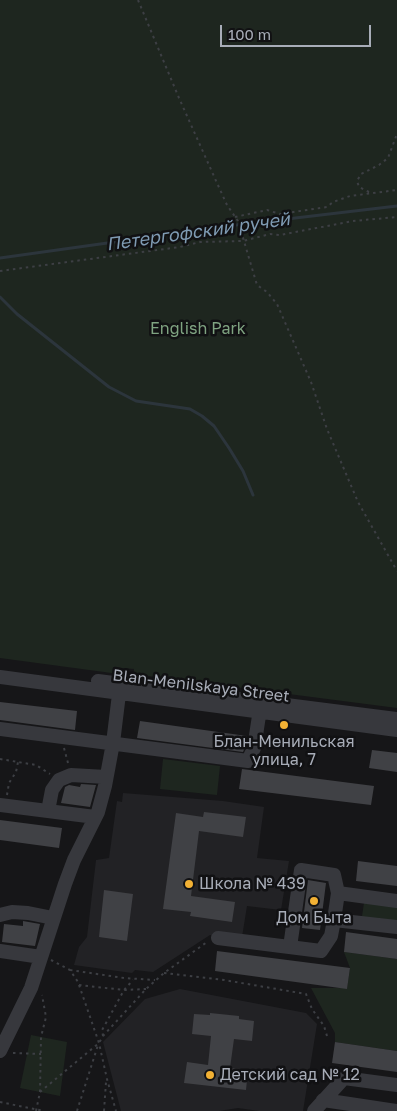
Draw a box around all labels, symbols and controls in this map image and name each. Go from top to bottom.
scale bar [222,15,373,47]
text: 100 m [228,25,271,43]
water label: Петергофский ручей [105,208,291,256]
park label: English Park [150,319,246,339]
street label: Blan-Menilskaya Street [111,666,291,706]
marker: Блан-Менильская улица, 7 [278,719,290,731]
place label: Блан-Менильская улица, 7 [213,732,355,770]
place label: Школа № 439 [199,874,306,894]
marker: Школа № 439 [183,878,195,890]
marker: Дом Быта [308,895,320,907]
place label: Дом Быта [276,908,352,928]
place label: Детский сад № 12 [220,1065,360,1085]
marker: Детский сад № 12 [204,1069,216,1081]

